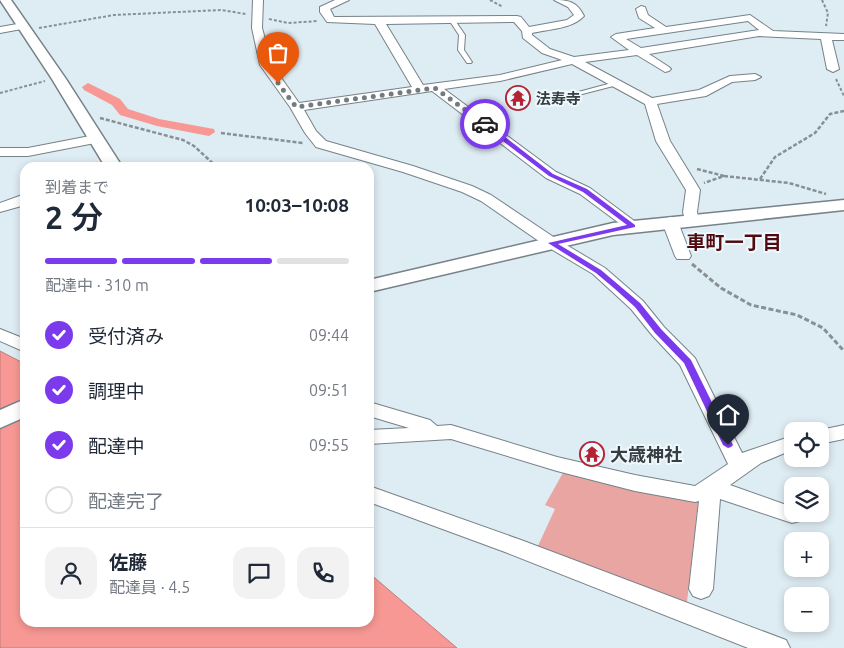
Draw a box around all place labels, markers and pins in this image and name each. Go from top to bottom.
pin [257,32,299,83]
temple icon: 法寿寺 [505,85,531,111]
place label: 法寿寺 [536,90,581,107]
pin [707,394,749,445]
temple icon: 大歳神社 [579,441,605,467]
place label: 大歳神社 [610,444,682,464]

